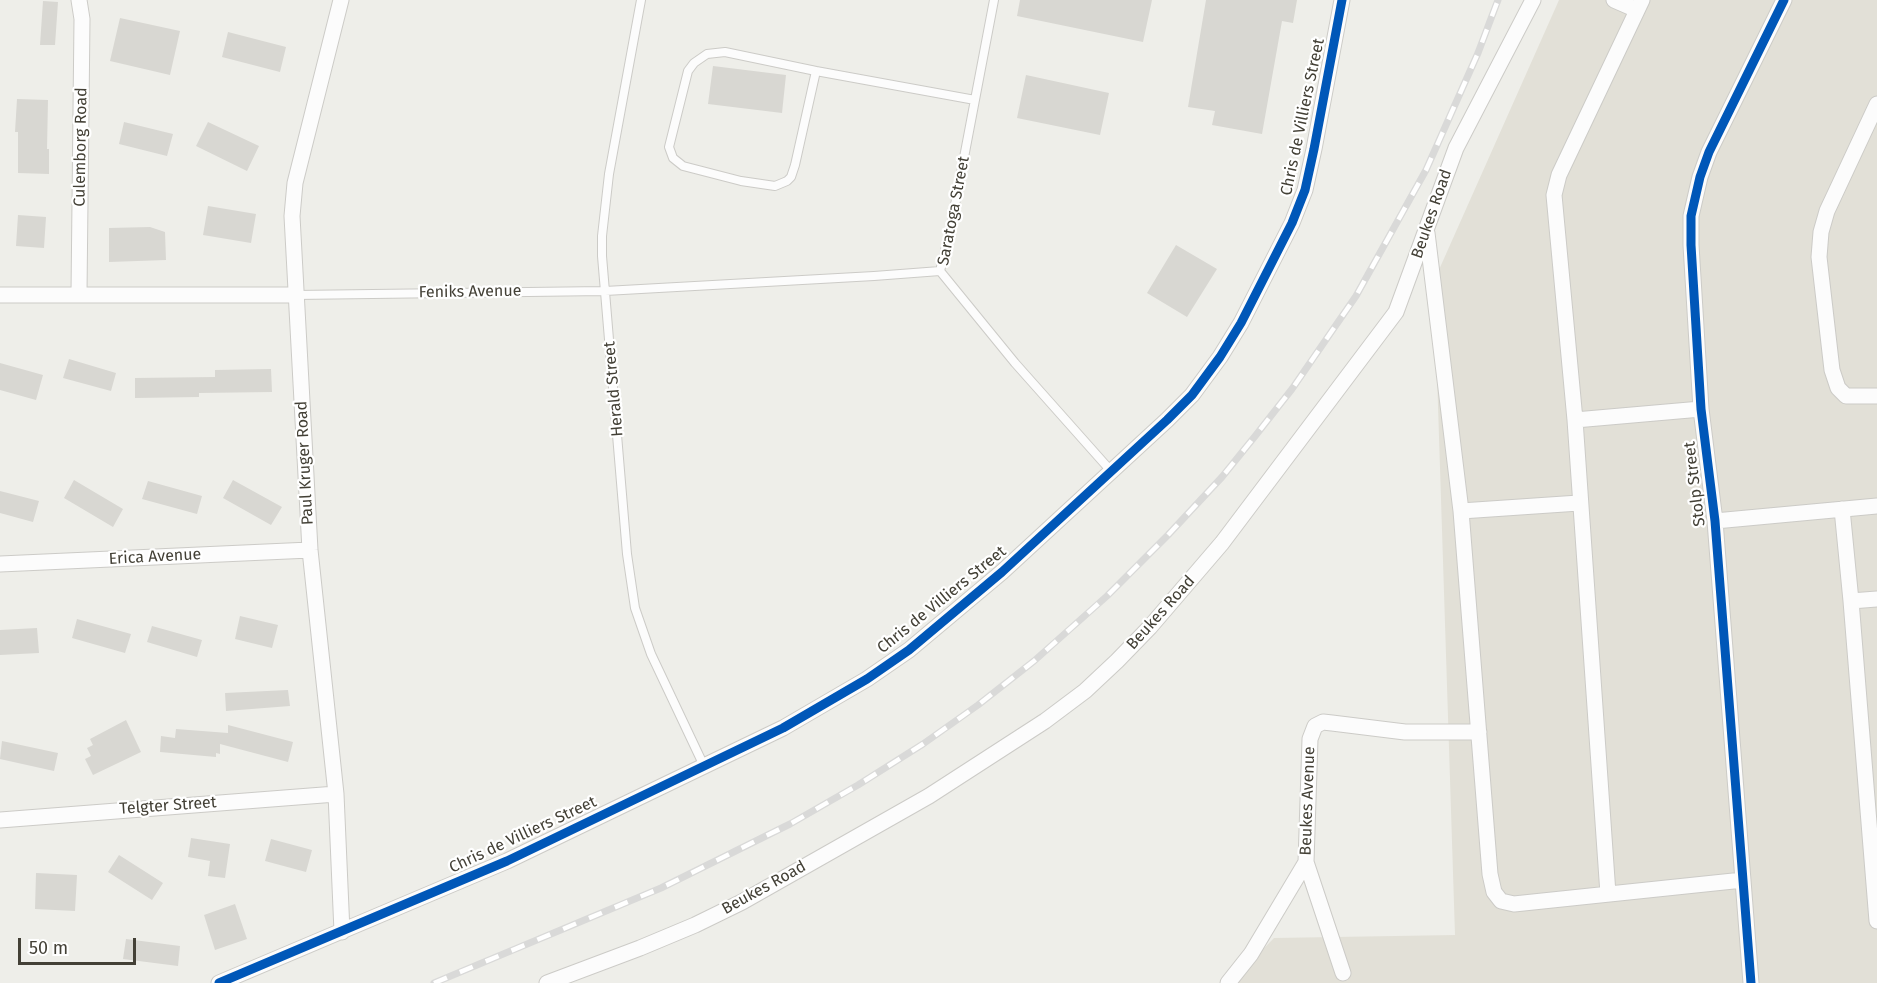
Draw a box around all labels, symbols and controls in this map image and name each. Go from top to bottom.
street label: Chris de Villiers Street [1277,37,1329,197]
street label: Culemborg Road [70,87,92,207]
street label: Saratoga Street [934,155,974,267]
street label: Beukes Road [1408,167,1456,261]
street label: Feniks Avenue [418,282,522,302]
street label: Herald Street [600,341,628,437]
street label: Paul Kruger Road [292,400,318,526]
street label: Stolp Street [1680,440,1710,528]
street label: Chris de Villiers Street [874,542,1010,658]
street label: Erica Avenue [108,545,202,569]
street label: Beukes Road [1123,572,1199,654]
street label: Beukes Avenue [1296,746,1320,856]
street label: Chris de Villiers Street [446,792,600,878]
street label: Telgter Street [119,793,217,819]
street label: Beukes Road [719,857,809,919]
scale bar [21,926,140,964]
text: 50 m [29,937,68,959]

